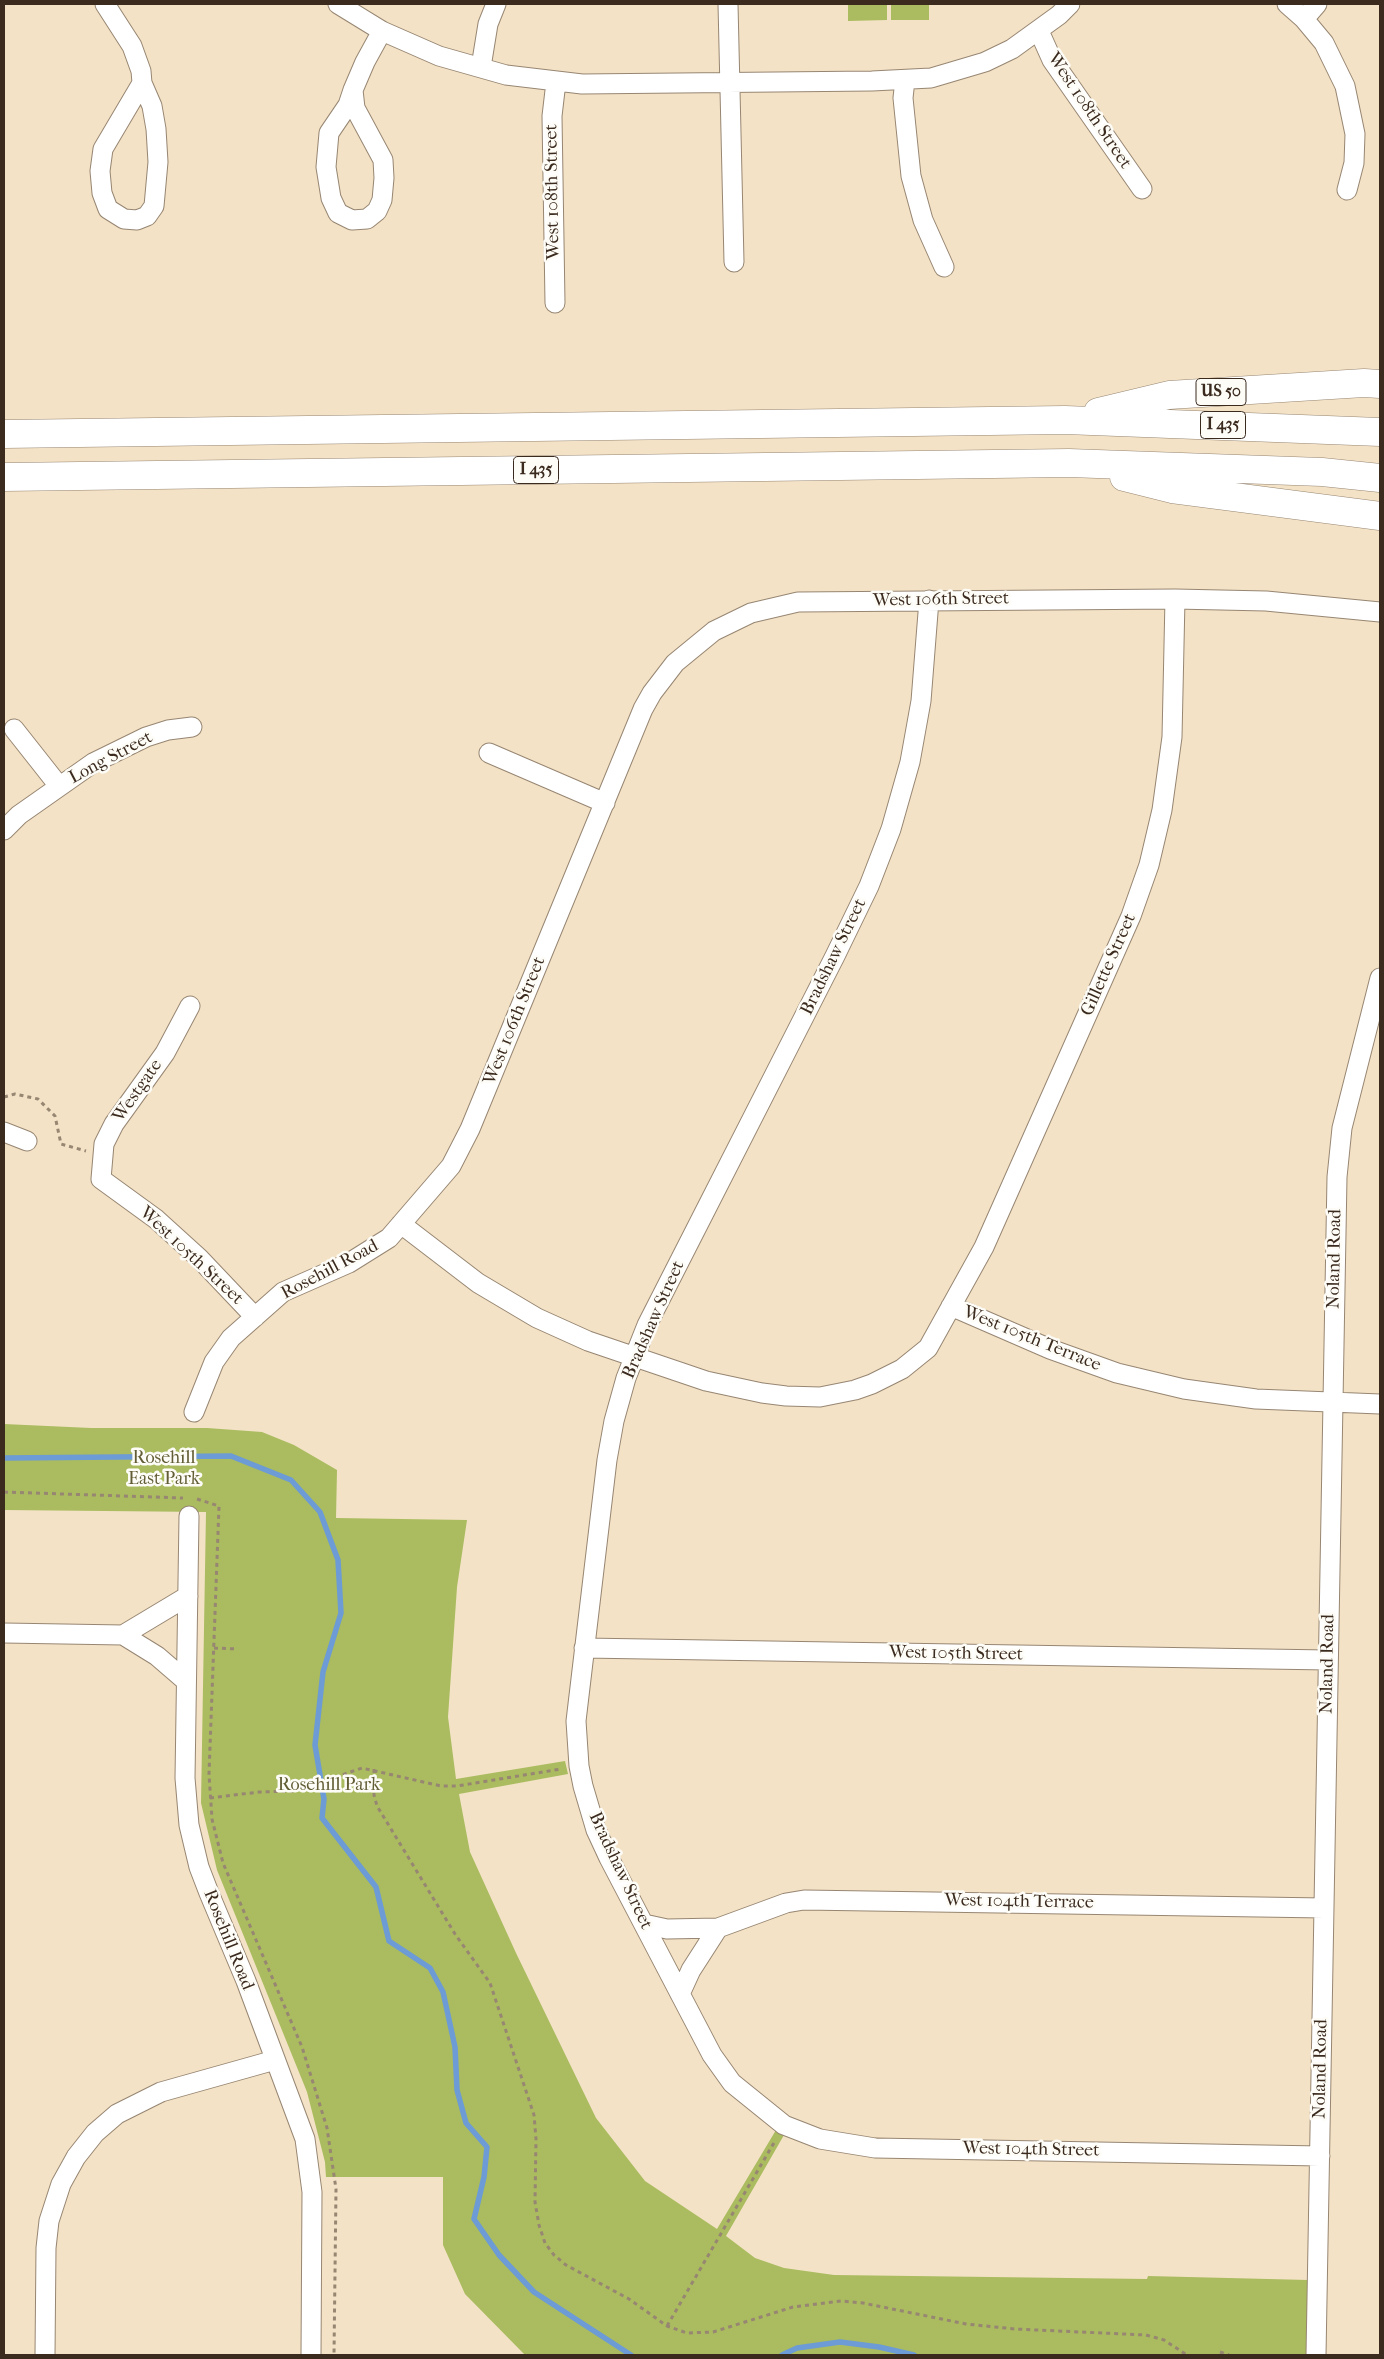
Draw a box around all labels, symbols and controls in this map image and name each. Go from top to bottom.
street label: West 108th Street [1042,49,1136,173]
street label: West 108th Street [541,124,565,260]
road number: US 50 [1196,378,1246,406]
road number: I 435 [1200,412,1246,438]
road number: I 435 [514,456,558,484]
street label: West 106th Street [873,588,1009,612]
street label: Long Street [66,727,156,789]
street label: Bradshaw Street [796,895,872,1019]
street label: Gillette Street [1077,910,1141,1020]
street label: West 106th Street [479,954,551,1088]
street label: Westgate [109,1055,167,1127]
street label: West 105th Street [135,1202,247,1310]
street label: Noland Road [1323,1209,1347,1309]
street label: Rosehill Road [278,1235,382,1305]
street label: Bradshaw Street [618,1258,690,1382]
street label: West 105th Terrace [960,1302,1104,1376]
park label: Rosehill East Park [128,1448,200,1490]
street label: Noland Road [1316,1614,1340,1714]
street label: West 105th Street [889,1642,1023,1666]
park label: Rosehill Park [278,1775,380,1797]
street label: Bradshaw Street [583,1809,657,1933]
street label: Rosehill Road [198,1886,258,1994]
street label: West 104th Terrace [944,1890,1094,1914]
street label: Noland Road [1309,2019,1333,2119]
street label: West 104th Street [962,2138,1100,2162]

